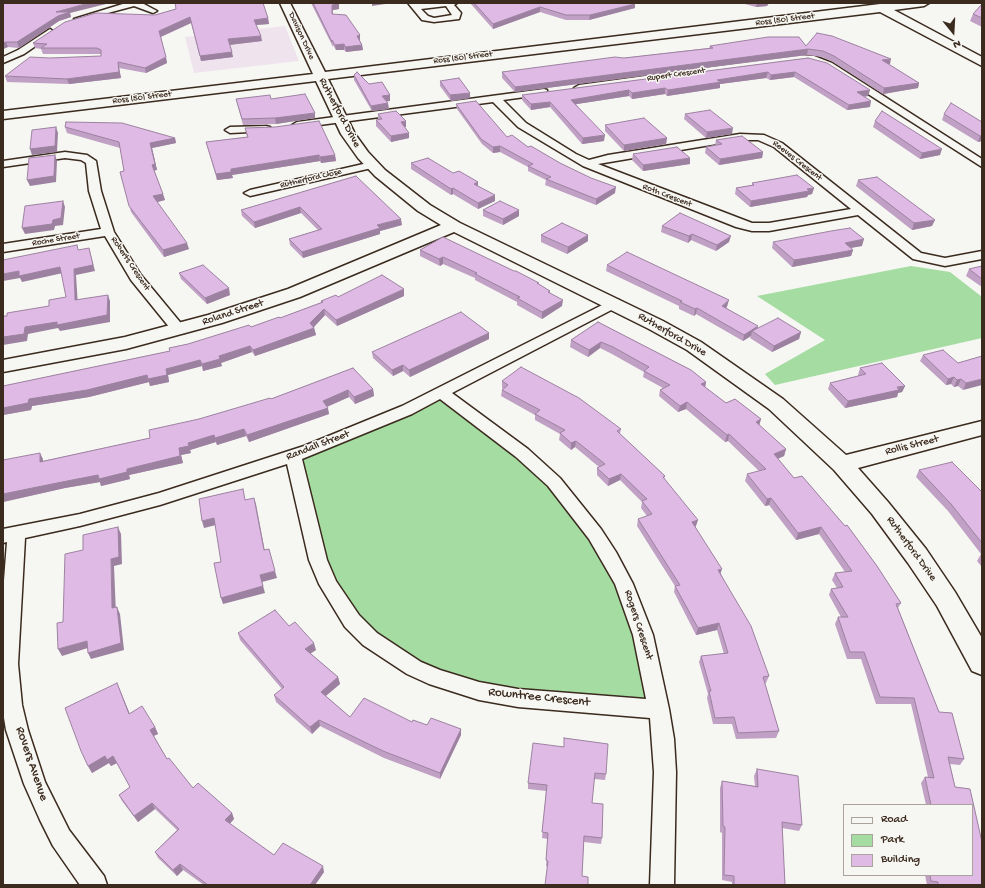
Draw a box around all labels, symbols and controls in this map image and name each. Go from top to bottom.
street label: Davison Drive [285,11,317,61]
street label: Ross (50) Street [755,11,815,29]
north arrow [933,12,973,52]
text: N [951,37,962,50]
street label: Ross (50) Street [433,49,493,67]
street label: Rupert Crescent [646,66,706,84]
street label: Rutherford Drive [315,76,363,150]
street label: Ross (50) Street [112,89,172,107]
street label: Reeves Crescent [770,138,824,184]
street label: Rutherford Close [279,167,343,191]
street label: Roth Crescent [641,182,693,210]
street label: Roche Street [31,231,81,249]
street label: Roberts Crescent [108,235,152,293]
street label: Roland Street [201,297,265,329]
street label: Rutherford Drive [635,310,709,360]
street label: Randall Street [285,428,351,464]
street label: Rollis Street [884,433,940,459]
street label: Rutherford Drive [883,514,939,584]
street label: Rogers Crescent [620,588,656,662]
street label: Rowntree Crescent [487,685,591,711]
street label: Rovers Avenue [11,725,51,803]
legend [843,804,973,876]
text: Road [881,813,907,827]
text: Park [881,833,904,847]
text: Building [881,853,920,867]

